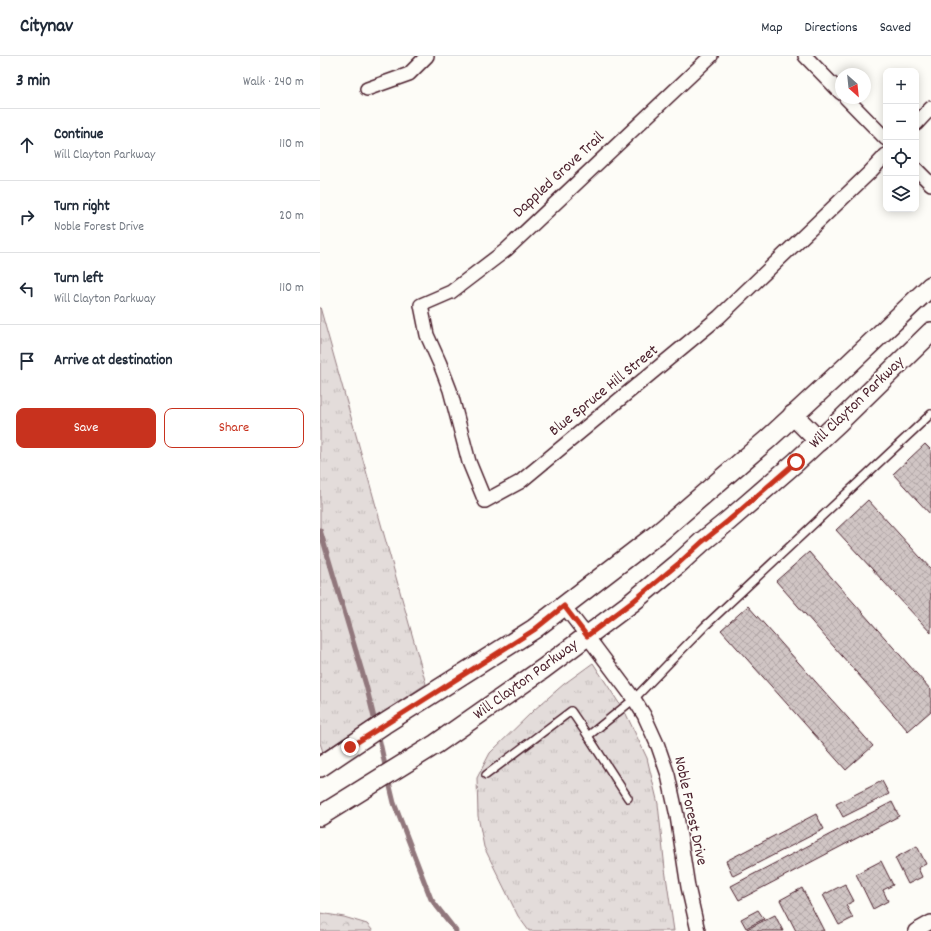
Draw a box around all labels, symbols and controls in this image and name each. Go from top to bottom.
text: Citynav [20,14,73,41]
text: Map [761,18,783,38]
text: Directions [805,18,858,38]
text: Saved [880,18,911,38]
north arrow [835,68,871,104]
map controls [883,68,919,212]
button: + [883,68,919,104]
text: 3 min [16,70,50,94]
text: Walk · 240 m [243,73,304,92]
button: − [883,104,919,140]
text: Continue [54,124,103,146]
street label: Dappled Grove Trail [508,126,610,224]
icon: ahead [16,134,38,156]
text: 110 m [279,135,304,154]
button: locate [883,140,919,176]
text: Will Clayton Parkway [54,146,155,165]
button: layers [883,176,919,212]
text: Turn right [54,196,110,218]
icon: right [16,206,38,228]
text: 20 m [279,207,304,226]
text: Noble Forest Drive [54,218,144,237]
text: Turn left [54,268,103,290]
icon: left [16,278,38,300]
text: 110 m [279,279,304,298]
text: Will Clayton Parkway [54,290,155,309]
street label: Blue Spruce Hill Street [544,340,664,442]
icon: arrive [16,350,38,372]
text: Arrive at destination [54,350,172,372]
street label: Will Clayton Parkway [804,351,910,455]
button: Save [16,408,156,448]
button: Share [164,408,304,448]
route start [787,453,805,471]
street label: Will Clayton Parkway [469,634,584,726]
route end [341,738,359,756]
street label: Noble Forest Drive [667,754,713,868]

